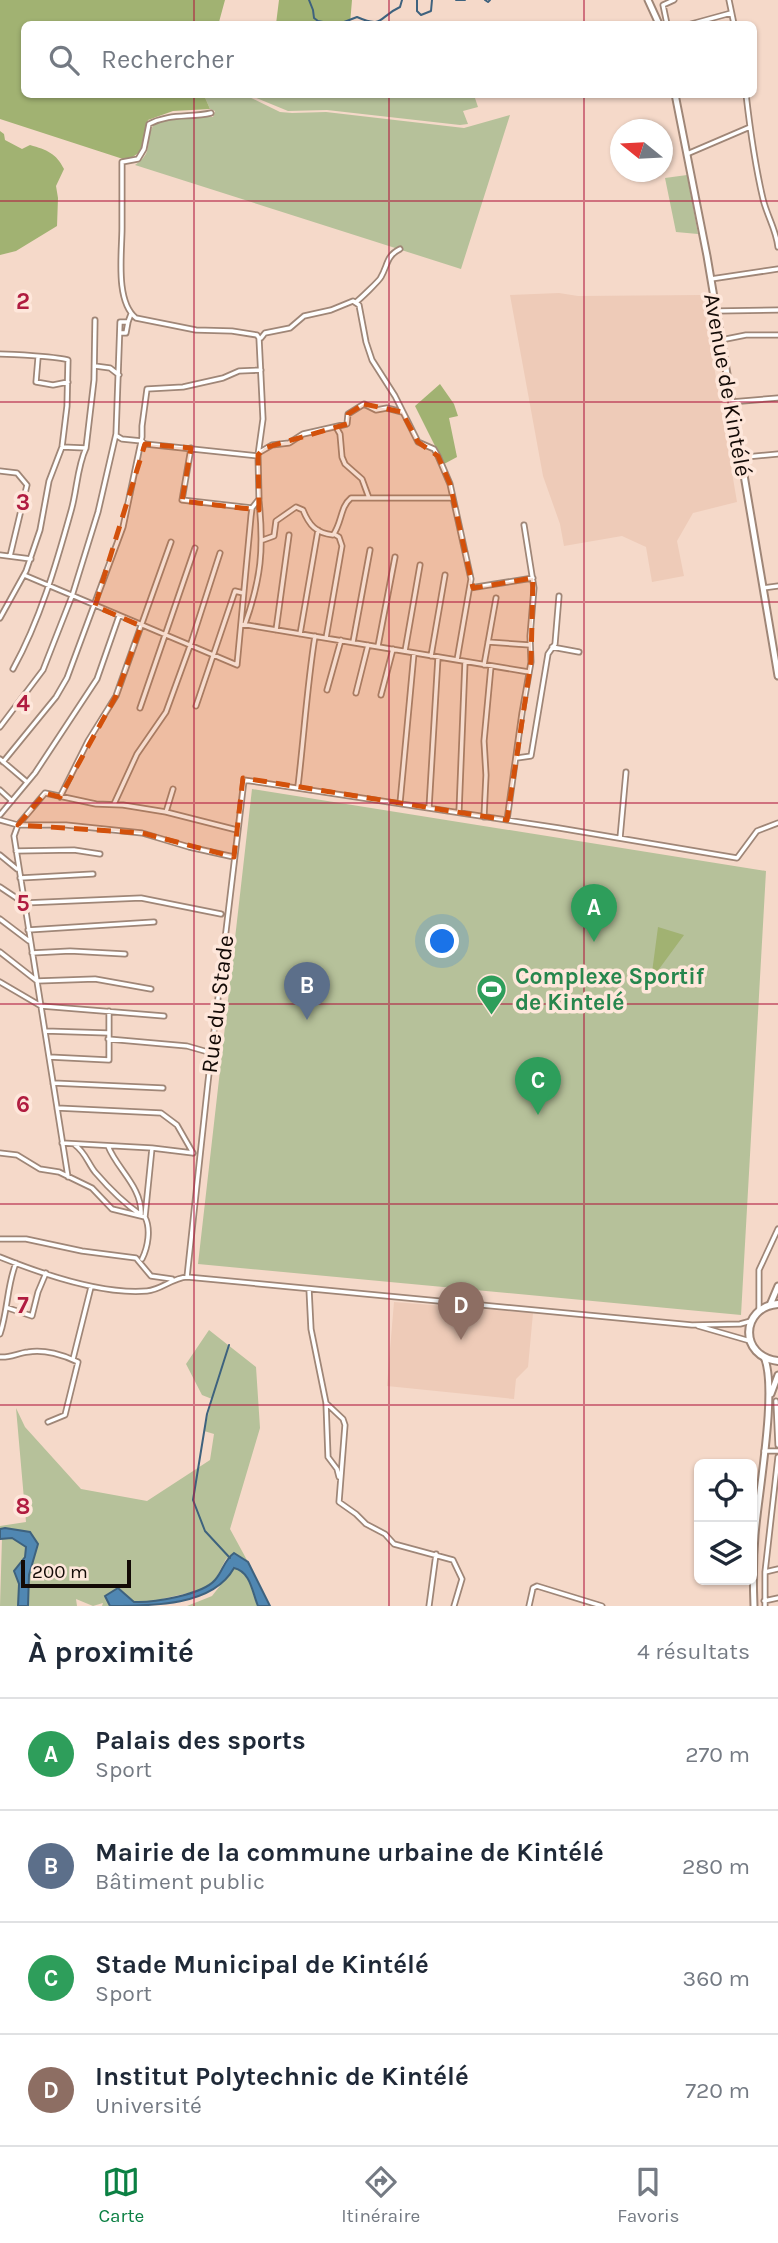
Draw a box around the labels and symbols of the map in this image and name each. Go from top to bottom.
north arrow [610,119,673,182]
text: 2 [16,288,30,315]
street label: Avenue de Kintélé [698,291,757,479]
text: 3 [16,489,30,516]
text: 4 [16,690,30,717]
pin: A [571,884,617,942]
text: 5 [16,890,30,917]
your location [425,924,459,958]
street label: Rue du Stade [196,933,239,1075]
pin: B [284,962,330,1020]
place label: Complexe Sportif de Kintelé [515,963,705,1016]
sports icon: Complexe Sportif de Kintelé [475,972,509,1016]
pin: C [515,1057,561,1115]
text: 6 [16,1091,30,1118]
pin: D [438,1282,484,1340]
text: 7 [17,1292,29,1319]
text: 8 [16,1493,30,1520]
scale bar [21,1557,131,1589]

